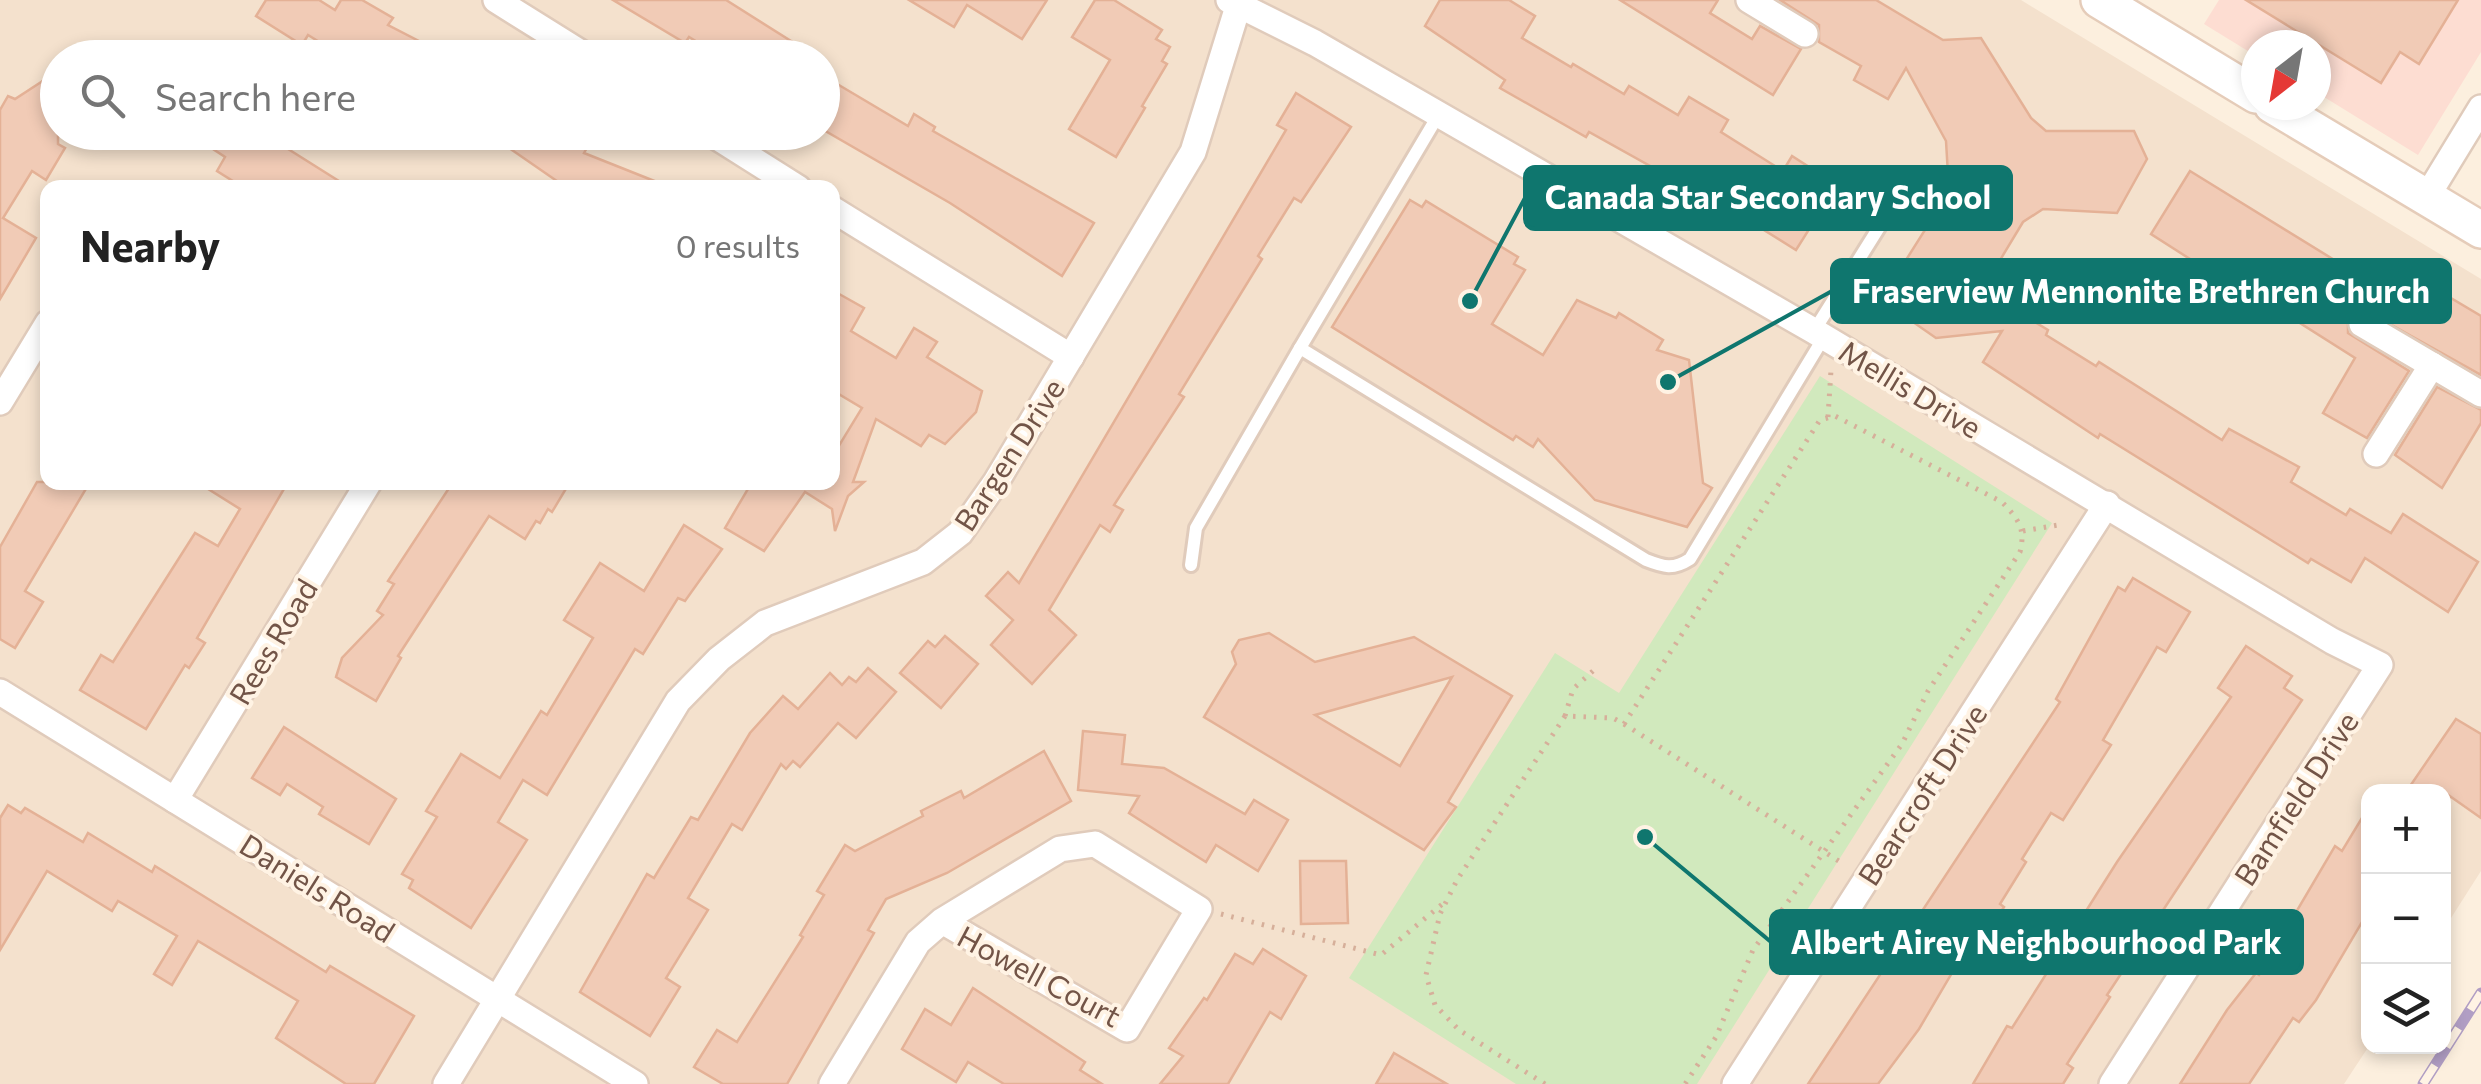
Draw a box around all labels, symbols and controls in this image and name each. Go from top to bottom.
north arrow [2241,30,2331,120]
search box [40,40,840,150]
icon: search [75,68,130,123]
text: Search here [155,72,356,119]
callout: Canada Star Secondary School [1525,167,2011,229]
text: Canada Star Secondary School [1545,176,1991,216]
text: Nearby [80,219,220,271]
text: 0 results [676,225,800,265]
callout: Fraserview Mennonite Brethren Church [1832,260,2450,322]
text: Fraserview Mennonite Brethren Church [1852,270,2430,310]
street label: Mellis Drive [1833,331,1989,445]
street label: Bargen Drive [945,371,1071,537]
street label: Rees Road [220,571,324,711]
street label: Bearcroft Drive [1849,696,1993,892]
street label: Bamfield Drive [2225,704,2365,892]
map controls [2361,784,2451,1054]
button: + [2361,784,2451,874]
street label: Daniels Road [234,825,402,949]
button: − [2361,874,2451,964]
callout: Albert Airey Neighbourhood Park [1771,911,2302,973]
street label: Howell Court [952,916,1128,1034]
text: Albert Airey Neighbourhood Park [1790,921,2282,961]
button: layers [2361,964,2451,1054]

